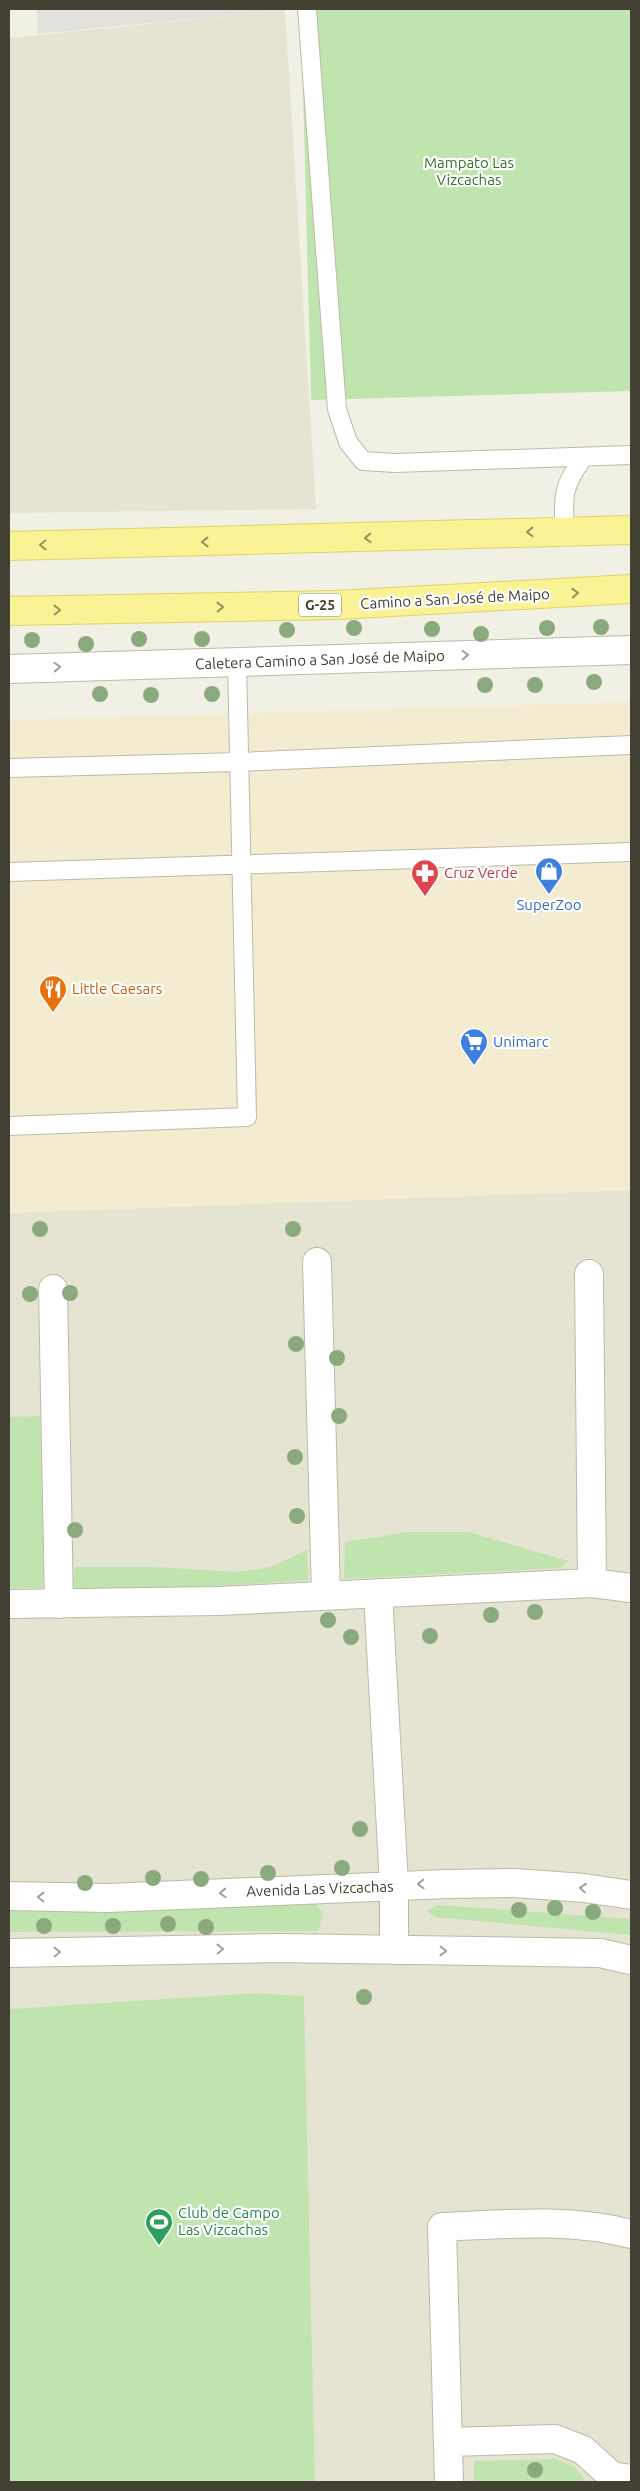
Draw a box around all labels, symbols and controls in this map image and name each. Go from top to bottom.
park label: Mampato Las Vizcachas [424,154,514,188]
one-way arrow [526,527,534,538]
one-way arrow [363,532,371,543]
one-way arrow [201,536,209,547]
one-way arrow [38,540,46,550]
street label: Camino a San José de Maipo [360,585,550,612]
one-way arrow [571,588,579,599]
road number: G-25 [299,594,341,616]
one-way arrow [216,602,224,612]
one-way arrow [54,605,62,615]
street label: Caletera Camino a San José de Maipo [195,647,445,672]
one-way arrow [462,650,469,660]
one-way arrow [54,662,62,673]
shop icon: SuperZoo [534,856,564,895]
pharmacy icon: Cruz Verde [410,858,440,897]
place label: Cruz Verde [444,864,518,881]
place label: SuperZoo [516,896,582,913]
restaurant icon: Little Caesars [38,974,68,1013]
place label: Little Caesars [72,980,162,997]
supermarket icon: Unimarc [459,1027,489,1066]
place label: Unimarc [493,1033,549,1050]
street label: Avenida Las Vizcachas [246,1877,394,1900]
one-way arrow [416,1879,424,1890]
one-way arrow [579,1883,587,1894]
one-way arrow [219,1887,227,1898]
one-way arrow [37,1891,45,1902]
one-way arrow [216,1943,224,1954]
one-way arrow [54,1946,62,1957]
one-way arrow [440,1946,447,1956]
place label: Club de Campo Las Vizcachas [178,2204,280,2238]
sports icon: Club de Campo Las Vizcachas [144,2207,174,2246]

